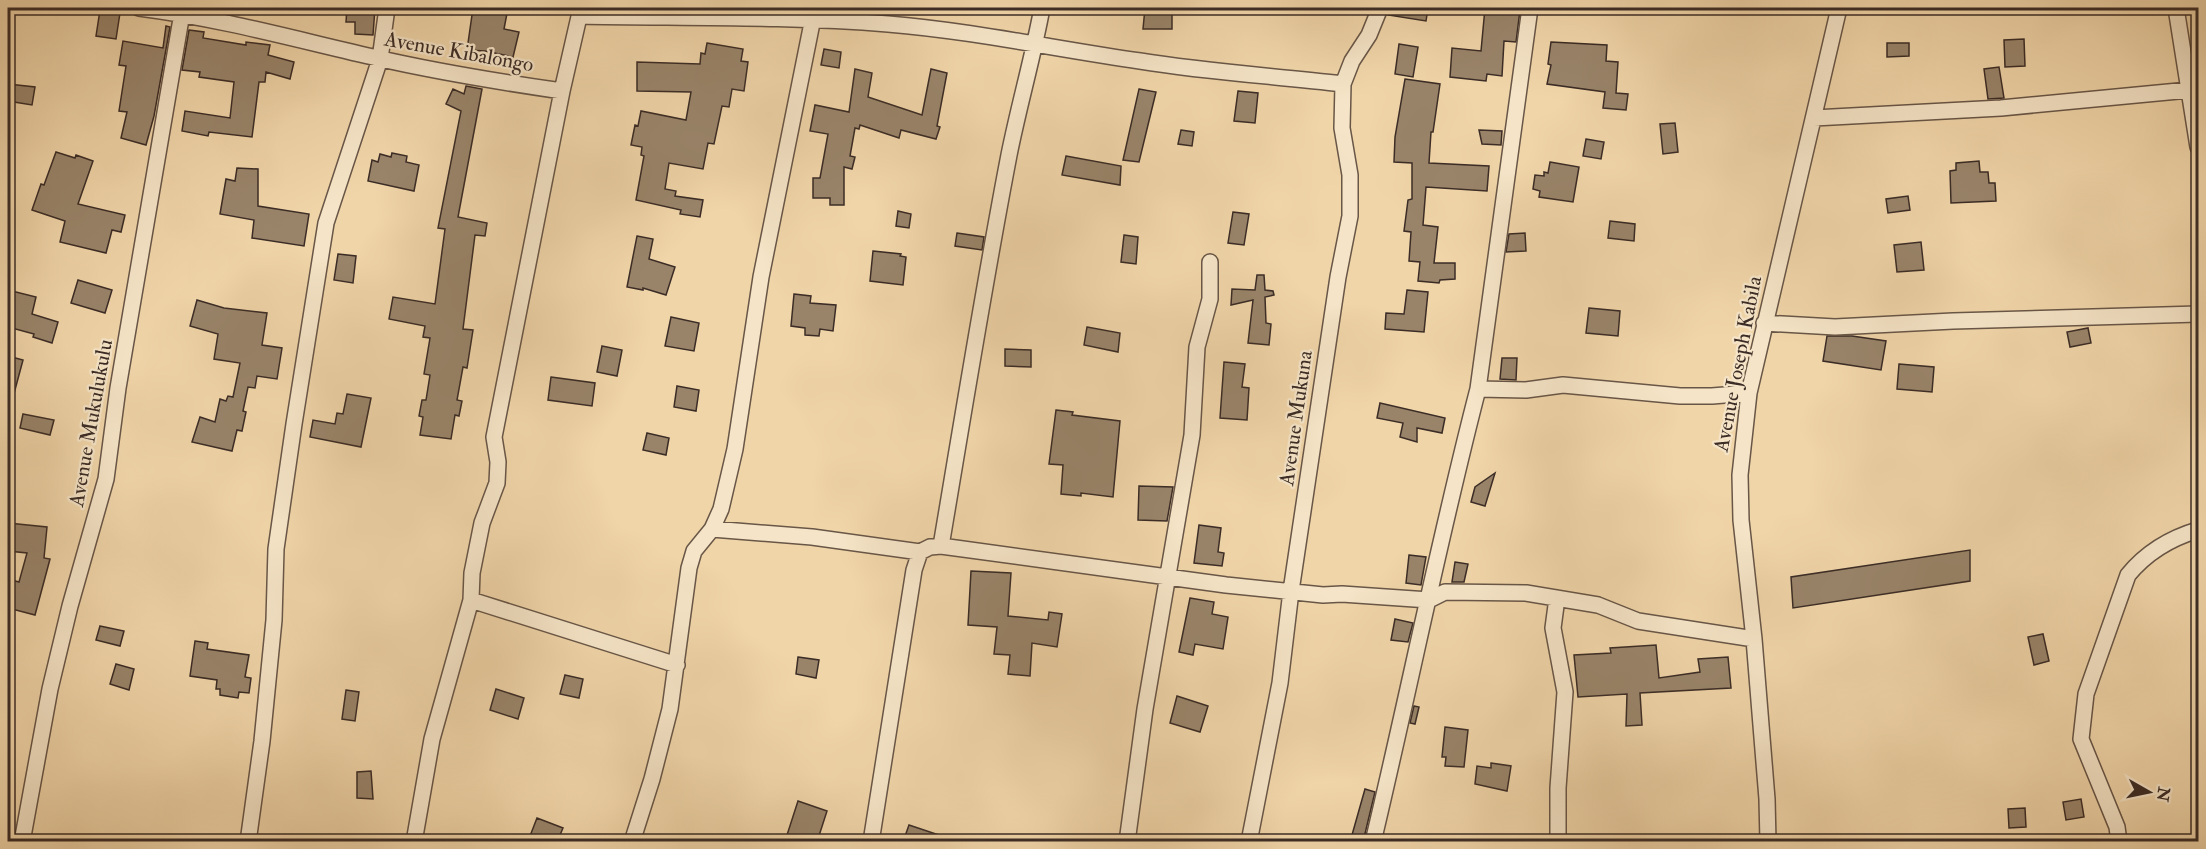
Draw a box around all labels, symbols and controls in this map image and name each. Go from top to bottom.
street label: Avenue Kibalongo [381,25,536,78]
street label: Avenue Joseph Kabila [1708,273,1768,455]
street label: Avenue Mukulukulu [63,337,119,510]
street label: Avenue Mukuna [1273,348,1319,488]
north arrow [2119,762,2179,822]
text: N [2152,785,2174,803]

